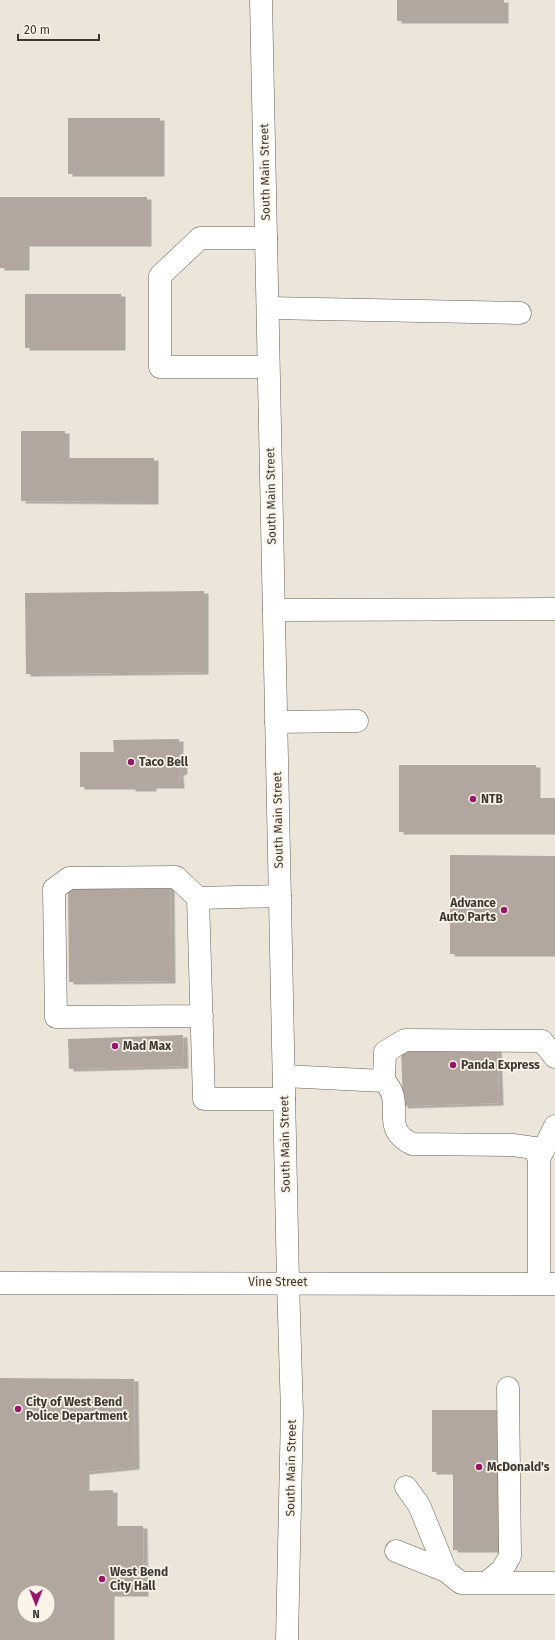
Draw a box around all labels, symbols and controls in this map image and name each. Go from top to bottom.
scale bar [18,16,99,42]
text: 20 m [24,23,50,37]
street label: South Main Street [257,123,273,221]
street label: South Main Street [263,447,279,545]
place label: Taco Bell [139,755,188,769]
marker: Taco Bell [126,757,136,767]
street label: South Main Street [270,771,286,869]
place label: NTB [481,792,503,806]
marker: NTB [468,794,478,804]
place label: Advance Auto Parts [438,896,496,924]
marker: Advance Auto Parts [499,905,509,915]
place label: Mad Max [123,1039,172,1053]
marker: Mad Max [110,1041,120,1051]
place label: Panda Express [461,1058,540,1072]
marker: Panda Express [448,1060,458,1070]
street label: South Main Street [277,1095,293,1193]
street label: Vine Street [248,1275,308,1289]
place label: City of West Bend Police Department [26,1395,128,1423]
marker: City of West Bend Police Department [13,1404,23,1414]
street label: South Main Street [283,1419,299,1517]
place label: McDonald's [487,1460,550,1474]
marker: McDonald's [474,1462,484,1472]
place label: West Bend City Hall [110,1565,168,1593]
marker: West Bend City Hall [97,1574,107,1584]
north arrow [16,1584,56,1624]
text: N [32,1607,40,1620]

